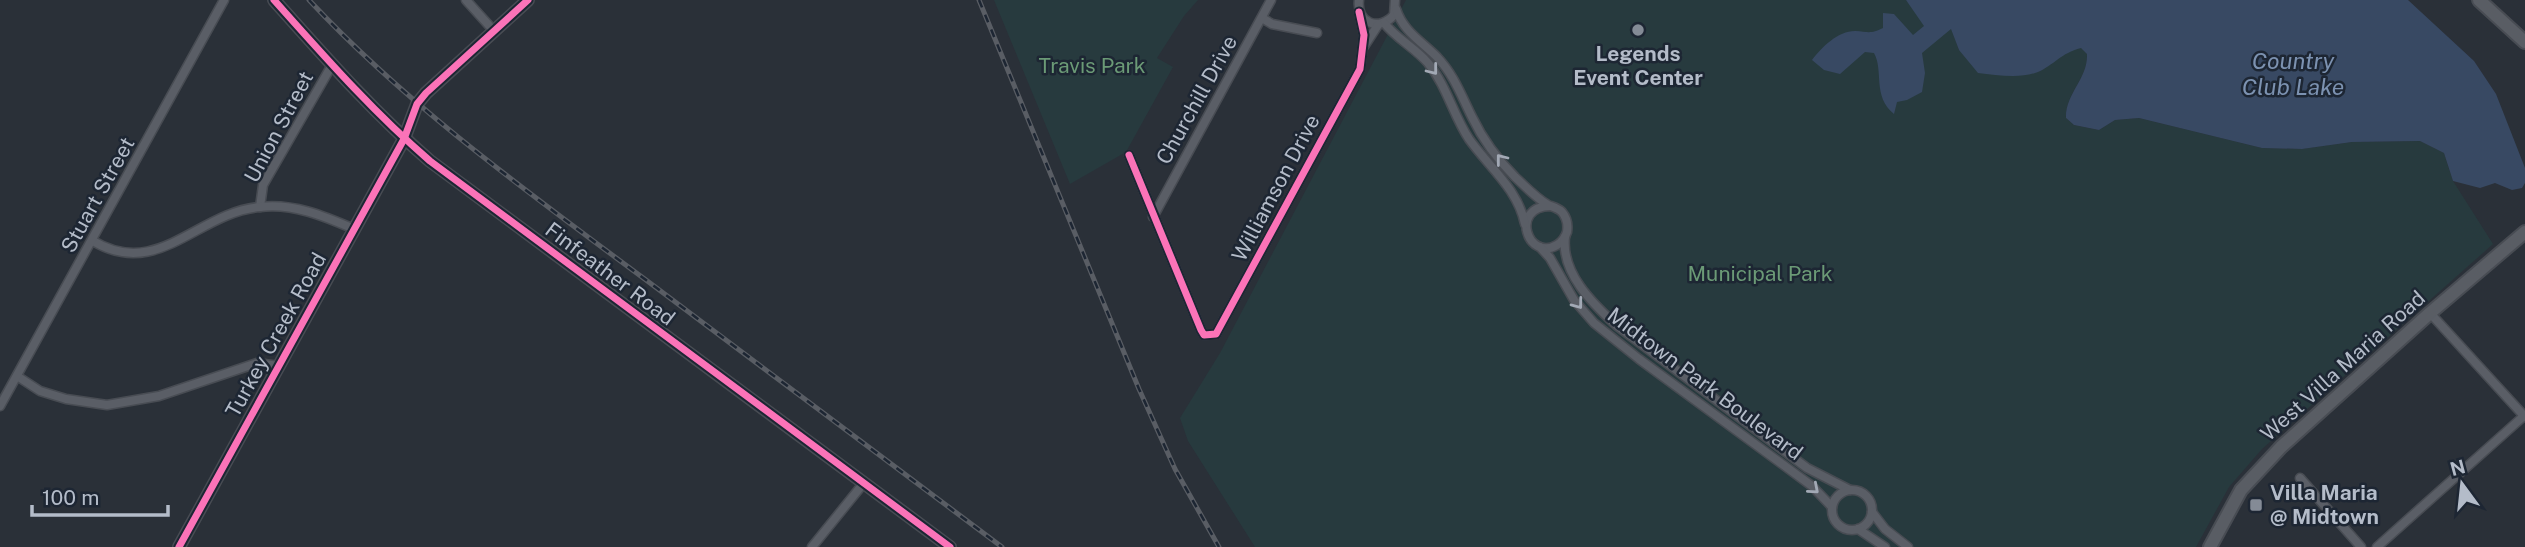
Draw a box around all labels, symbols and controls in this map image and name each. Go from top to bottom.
marker: Legends Event Center [1630,22,1646,38]
street label: Churchill Drive [1151,31,1242,169]
place label: Legends Event Center [1573,41,1703,90]
water label: Country Club Lake [2242,47,2344,100]
park label: Travis Park [1038,53,1146,78]
one-way arrow [1425,63,1438,75]
street label: Union Street [239,67,318,187]
street label: Williamson Drive [1226,110,1325,265]
street label: Stuart Street [56,133,140,257]
one-way arrow [1496,155,1509,167]
street label: Finfeather Road [541,217,680,330]
street label: Turkey Creek Road [220,248,331,421]
park label: Municipal Park [1687,261,1833,286]
street label: West Villa Maria Road [2255,285,2430,446]
one-way arrow [1569,296,1582,308]
street label: Midtown Park Boulevard [1603,302,1808,465]
north arrow [2427,449,2497,519]
text: N [2448,455,2468,480]
scale bar [32,474,168,518]
place label: Villa Maria @ Midtown [2270,480,2379,529]
one-way arrow [1806,481,1819,493]
text: 100 m [42,485,99,510]
marker: Villa Maria @ Midtown [2248,497,2264,513]

